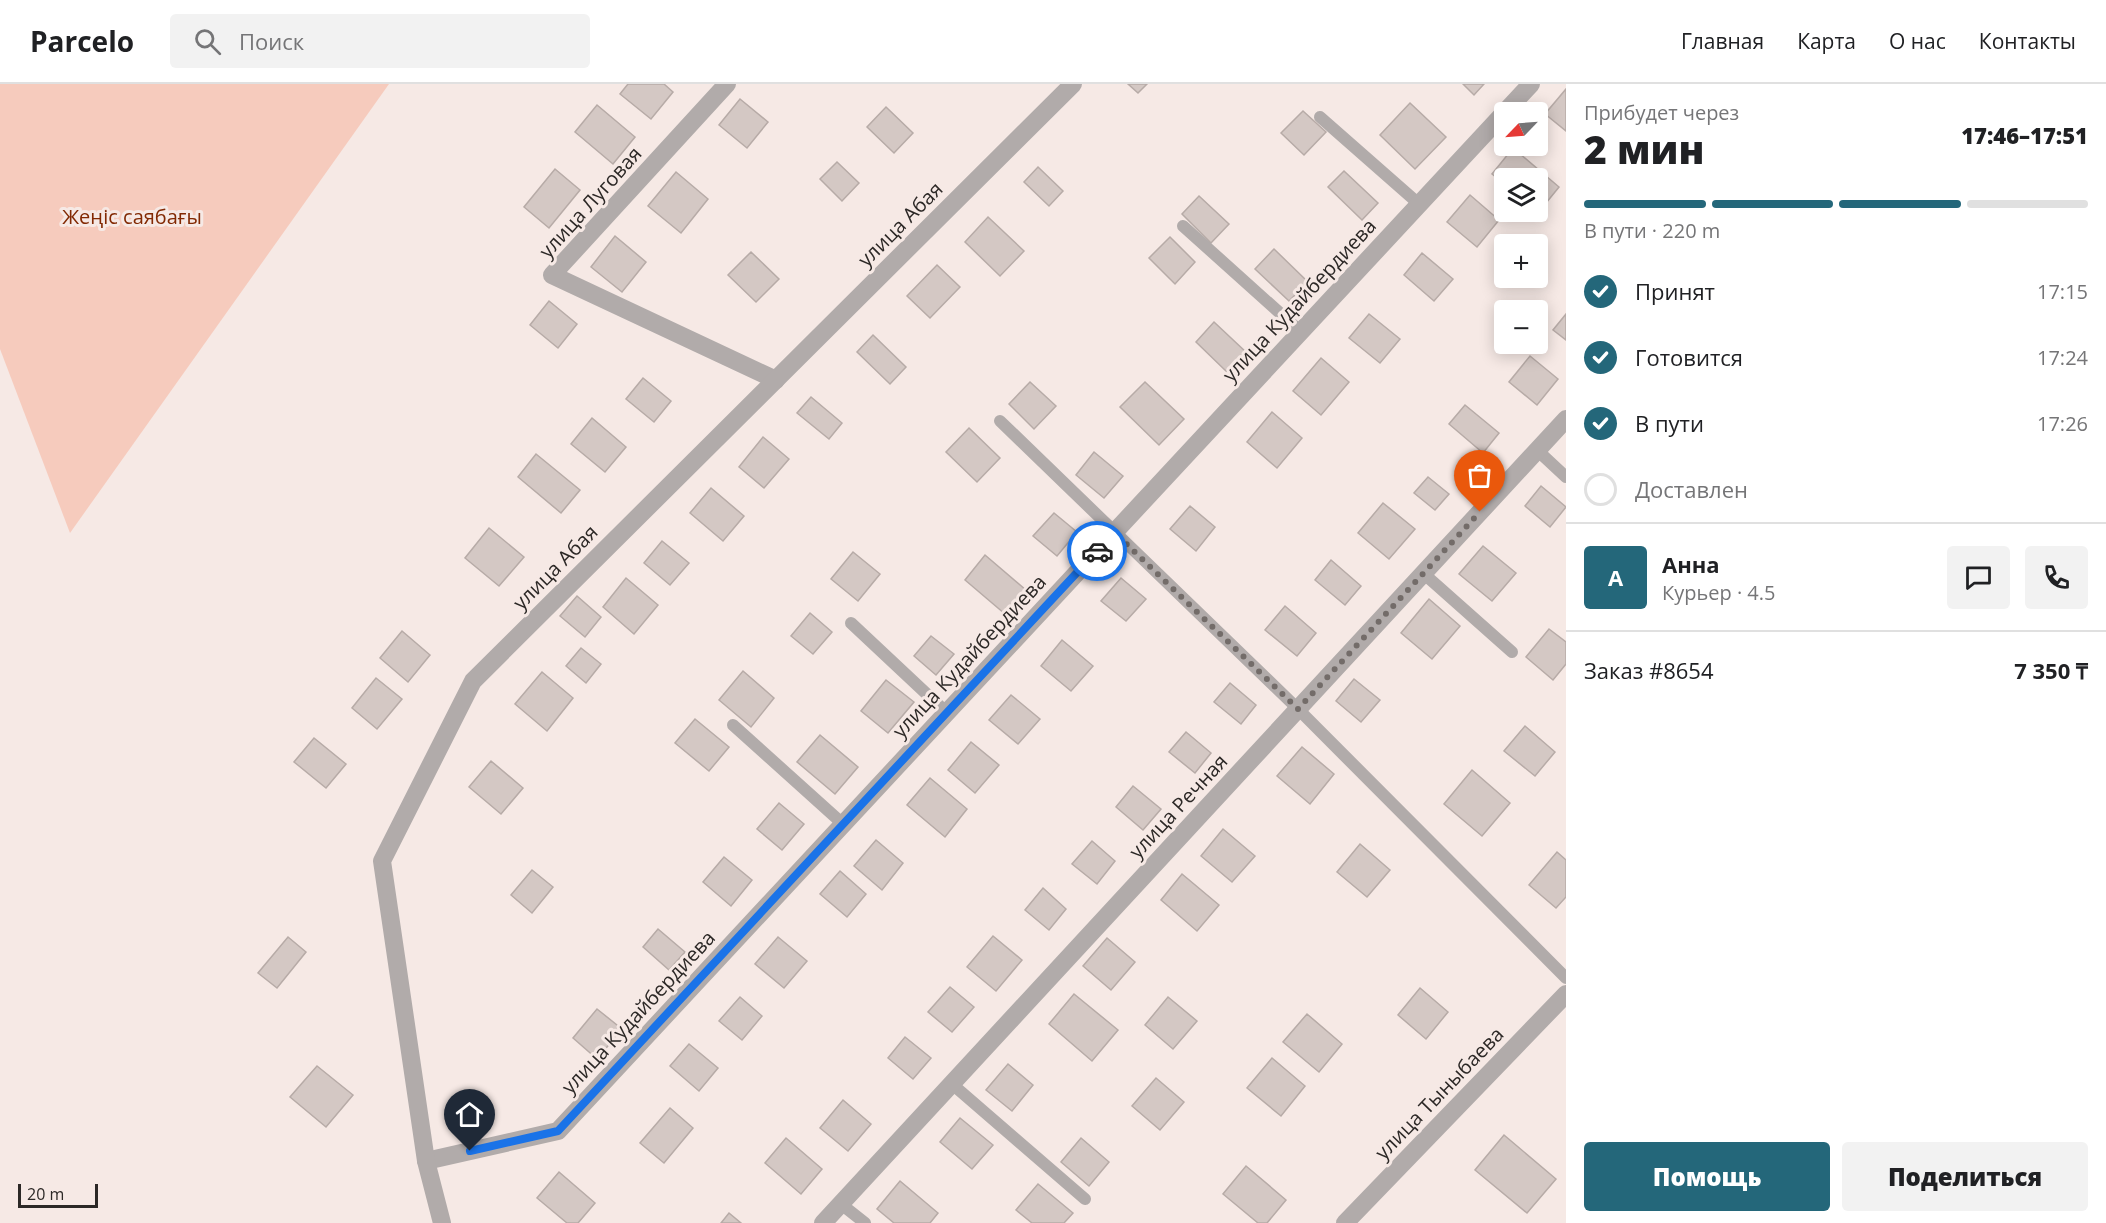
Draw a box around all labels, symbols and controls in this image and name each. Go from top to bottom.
search box [170,14,590,68]
text: Parcelo [30,22,134,60]
icon: search [191,25,224,58]
text: Поиск [239,26,304,56]
text: Главная [1681,27,1764,55]
text: Карта [1797,27,1856,55]
text: О нас [1889,27,1946,55]
text: Контакты [1979,27,2076,55]
text: Прибудет через [1584,99,1739,126]
north arrow [1494,102,1548,156]
map controls [1494,102,1548,354]
text: 17:46–17:51 [1961,120,2088,150]
text: 2 мин [1584,122,1704,175]
street label: улица Луговая [533,140,647,264]
button: layers [1494,168,1548,222]
street label: улица Абая [852,176,948,272]
park label: Жеңіс саябағы [62,203,202,230]
street label: улица Кудайбердиева [1216,213,1382,387]
text: В пути · 220 m [1584,217,1720,244]
button: + [1494,234,1548,288]
icon: check [1584,275,1617,308]
text: Принят [1635,276,1715,306]
text: 17:15 [2037,278,2088,305]
button: − [1494,300,1548,354]
icon: check [1584,341,1617,374]
text: Готовится [1635,342,1743,372]
text: 17:24 [2037,344,2088,371]
icon: check [1584,407,1617,440]
text: В пути [1635,408,1704,438]
text: 17:26 [2037,410,2088,437]
pin [1454,450,1505,512]
icon: bag [1463,459,1496,492]
text: Доставлен [1635,474,1748,504]
street label: улица Абая [507,519,603,615]
courier [1067,521,1127,581]
icon: car [1081,535,1114,568]
button: chat [1947,546,2010,609]
button: phone [2025,546,2088,609]
text: Анна [1662,549,1720,579]
text: А [1608,562,1623,592]
street label: улица Кудайбердиева [886,569,1052,743]
text: Курьер · 4.5 [1662,579,1776,606]
text: Заказ #8654 [1584,655,1714,685]
text: 7 350 ₸ [2014,655,2088,685]
street label: улица Речная [1123,748,1233,864]
street label: улица Кудайбердиева [555,925,721,1099]
street label: улица Тыныбаева [1369,1021,1509,1165]
pin [444,1089,495,1151]
icon: home [453,1098,486,1131]
button: Помощь [1584,1142,1830,1211]
button: Поделиться [1842,1142,2088,1211]
scale bar [18,1181,98,1208]
text: 20 m [27,1183,64,1205]

